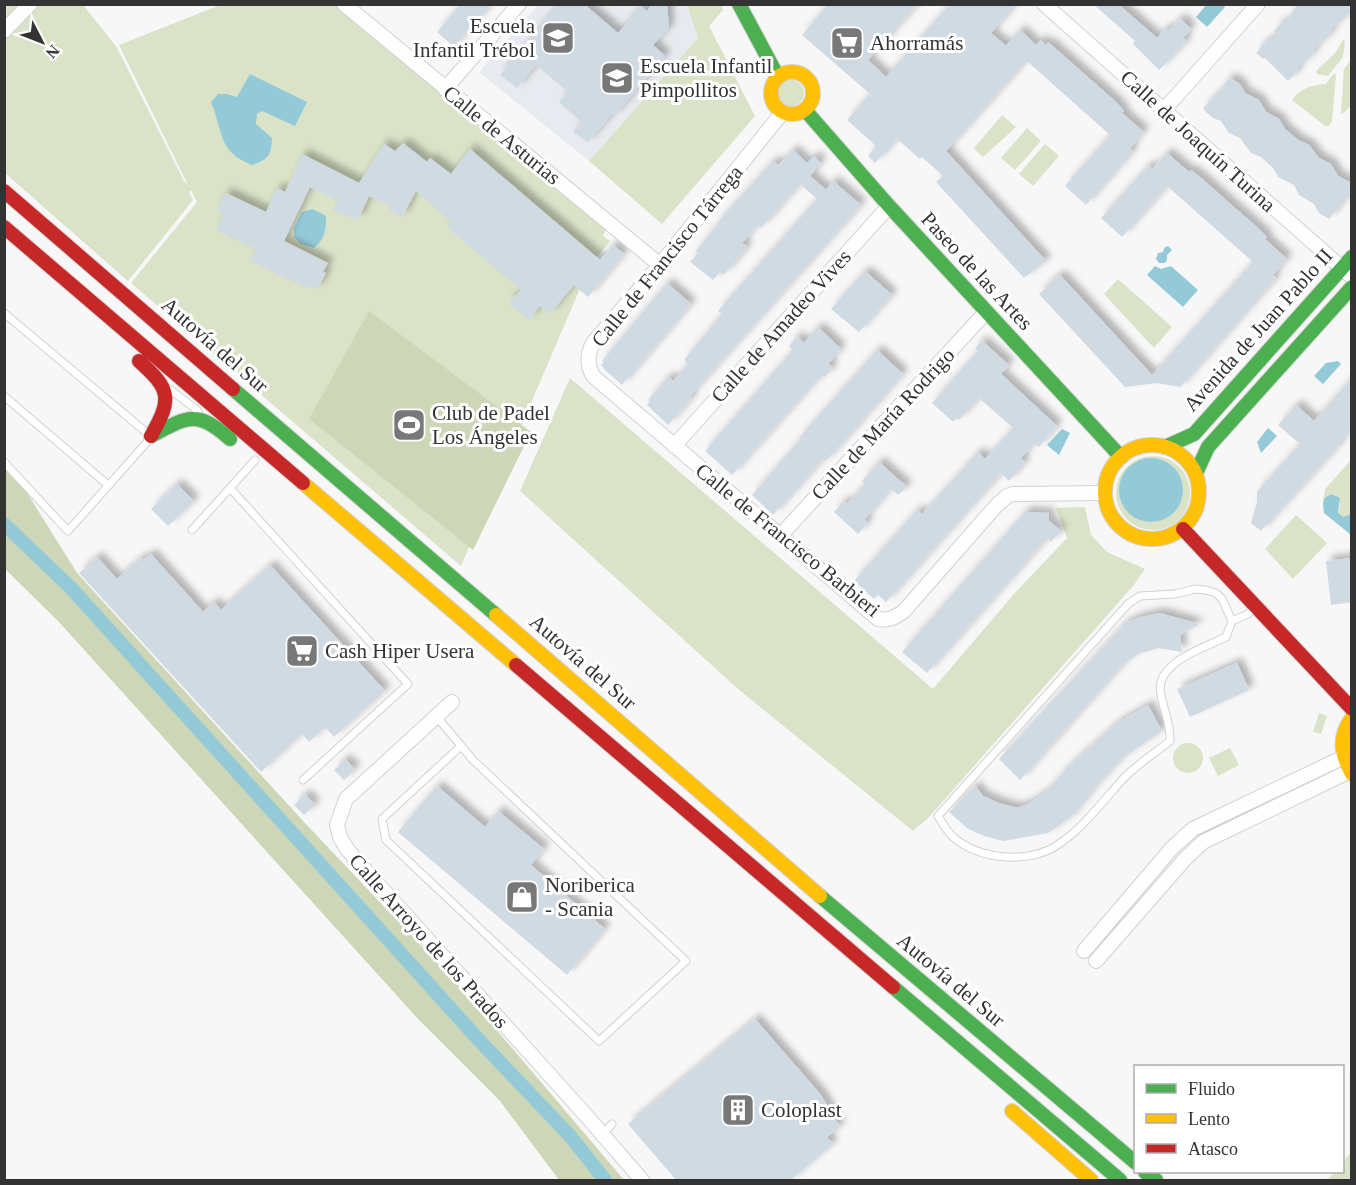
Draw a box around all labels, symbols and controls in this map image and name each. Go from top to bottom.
north arrow [12,12,72,72]
place label: Escuela Infantil Trébol [413,14,536,62]
school or university icon: Escuela Infantil Trébol [540,20,576,56]
supermarket icon: Ahorramás [829,25,865,61]
place label: Ahorramás [870,31,963,55]
text: N [42,42,63,62]
place label: Escuela Infantil Pimpollitos [640,54,773,102]
school or university icon: Escuela Infantil Pimpollitos [599,60,635,96]
street label: Calle de Joaquín Turina [1116,65,1281,217]
street label: Calle de Asturias [439,81,565,189]
street label: Calle de Francisco Tárrega [586,160,748,352]
street label: Paseo de las Artes [916,207,1038,335]
street label: Avenida de Juan Pablo II [1179,244,1337,416]
street label: Calle de Amadeo Vives [706,245,856,407]
street label: Autovía del Sur [157,292,273,398]
street label: Calle de María Rodrigo [806,343,960,505]
place label: Club de Padel Los Ángeles [432,401,550,449]
sports icon: Club de Padel Los Ángeles [391,407,427,443]
street label: Calle de Francisco Barbieri [691,458,885,622]
street label: Autovía del Sur [525,609,641,715]
supermarket icon: Cash Hiper Usera [284,633,320,669]
place label: Cash Hiper Usera [325,639,475,663]
street label: Calle Arroyo de los Prados [344,849,514,1033]
place label: Noriberica - Scania [545,873,635,921]
shop icon: Noriberica - Scania [504,879,540,915]
street label: Autovía del Sur [892,928,1010,1032]
legend [1134,1065,1344,1173]
text: Fluido [1188,1079,1235,1099]
building icon: Coloplast [720,1092,756,1128]
place label: Coloplast [761,1098,842,1122]
text: Lento [1188,1109,1230,1129]
text: Atasco [1188,1139,1238,1159]

